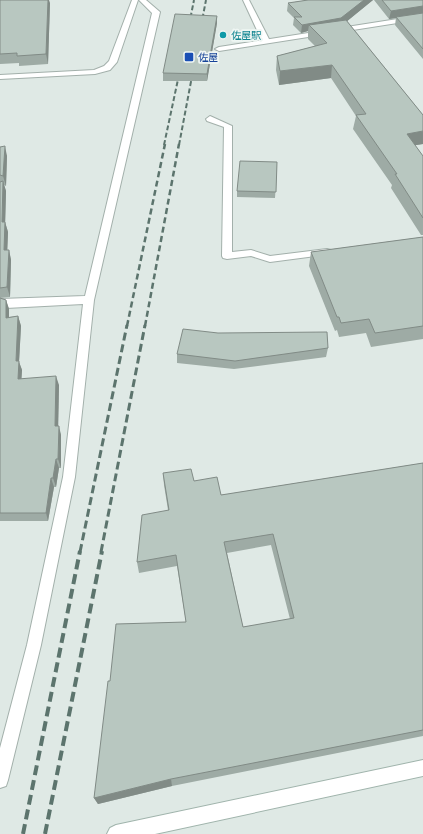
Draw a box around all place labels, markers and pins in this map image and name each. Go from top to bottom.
place label: 佐屋駅 [231,29,262,41]
marker: 佐屋駅 [218,30,228,40]
marker: 佐屋 [183,51,195,63]
place label: 佐屋 [198,51,218,63]

